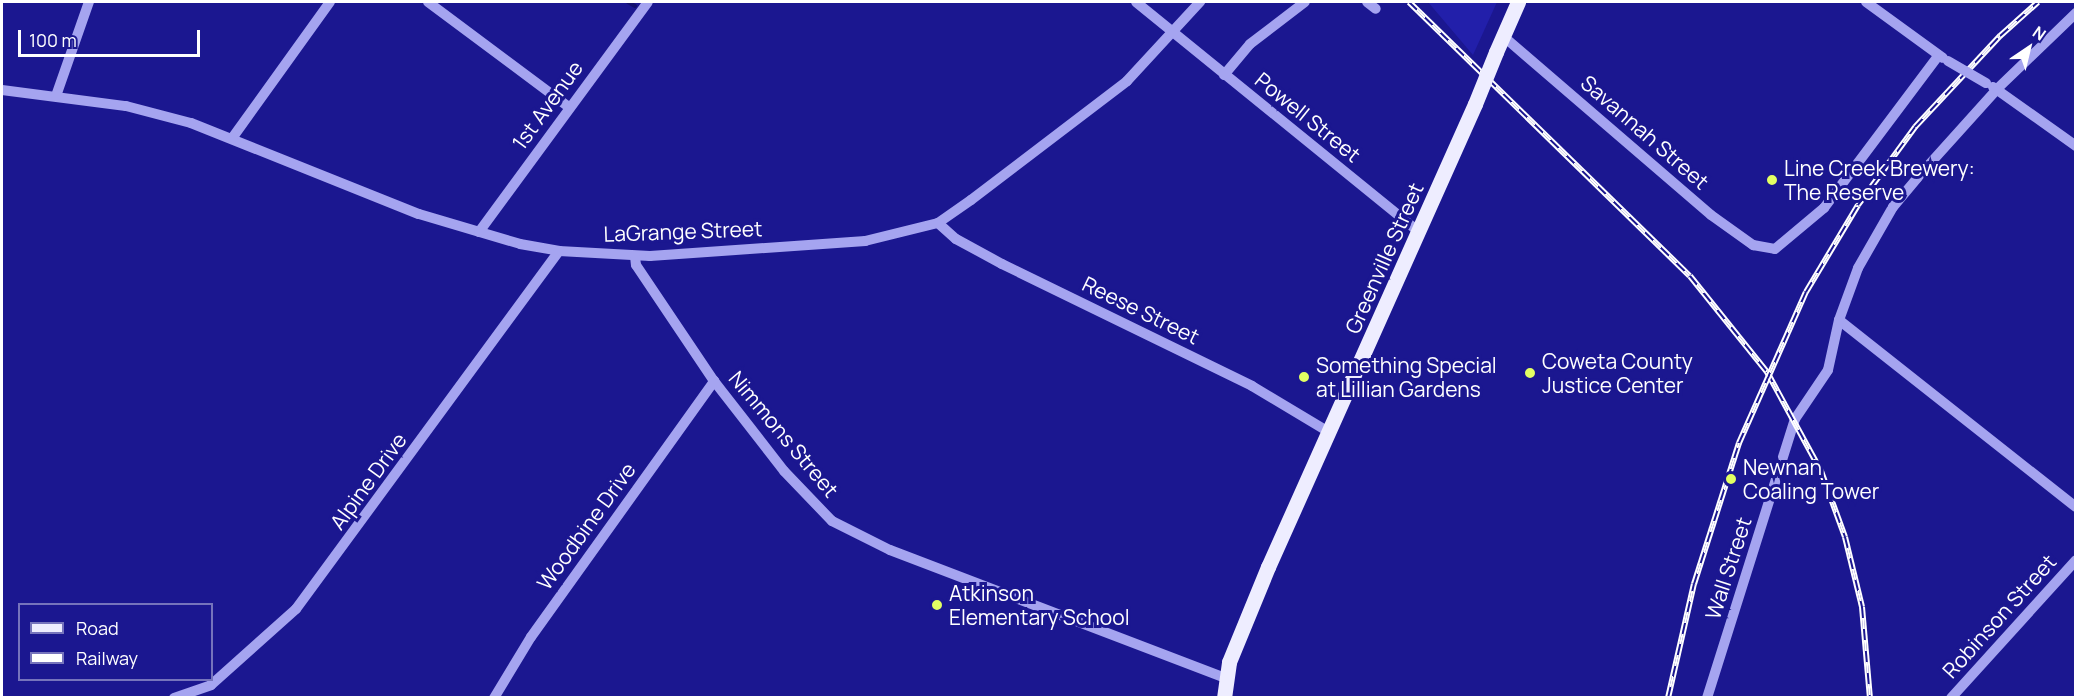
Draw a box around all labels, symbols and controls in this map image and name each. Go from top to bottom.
scale bar [21,18,202,56]
north arrow [1999,18,2059,78]
text: N [2028,21,2050,46]
text: 100 m [29,28,77,52]
street label: 1st Avenue [506,56,588,154]
street label: Powell Street [1250,67,1366,167]
street label: Savannah Street [1576,70,1714,194]
place label: Line Creek Brewery: The Reserve [1784,155,1975,205]
marker: Line Creek Brewery: The Reserve [1765,173,1779,187]
street label: Greenville Street [1339,179,1429,337]
street label: LaGrange Street [603,216,763,246]
street label: Reese Street [1078,271,1204,349]
place label: Coweta County Justice Center [1542,348,1693,398]
place label: Something Special at Lillian Gardens [1316,352,1497,402]
street label: Nimmons Street [724,366,844,502]
marker: Coweta County Justice Center [1523,366,1537,380]
marker: Something Special at Lillian Gardens [1297,370,1311,384]
street label: Alpine Drive [324,428,412,534]
place label: Newnan Coaling Tower [1743,454,1879,504]
street label: Woodbine Drive [531,458,641,594]
marker: Newnan Coaling Tower [1724,472,1738,486]
street label: Wall Street [1700,514,1756,622]
street label: Robinson Street [1937,549,2061,683]
place label: Atkinson Elementary School [949,580,1130,630]
marker: Atkinson Elementary School [930,598,944,612]
legend [18,603,213,681]
text: Road [76,616,119,640]
text: Railway [76,646,138,670]

